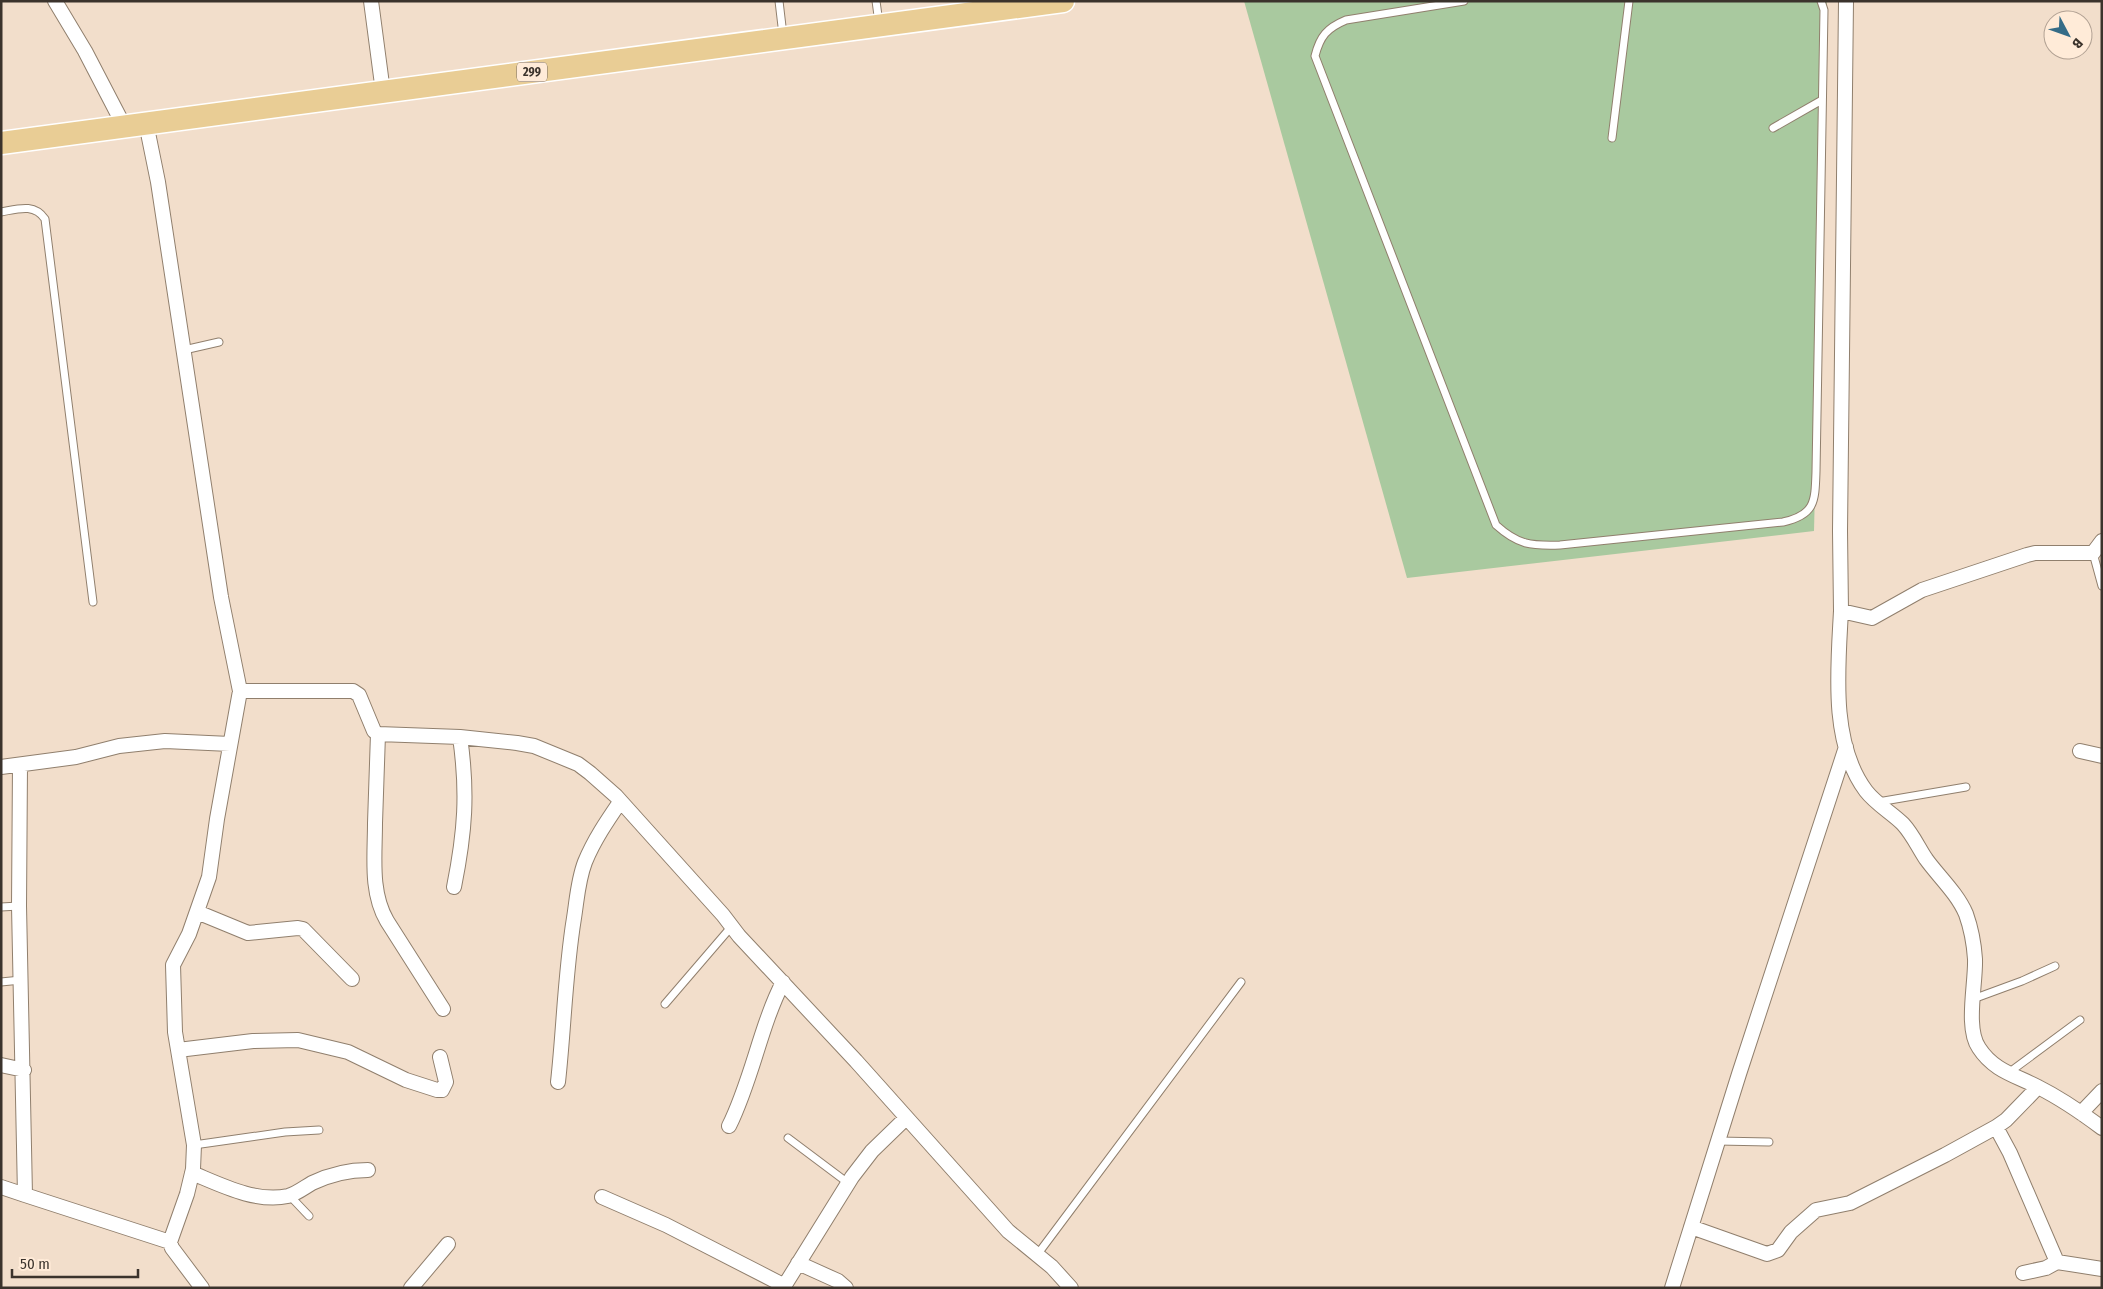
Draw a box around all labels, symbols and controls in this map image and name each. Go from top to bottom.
north arrow [2043,10,2093,60]
text: B [2068,35,2086,52]
road number: 299 [517,62,547,82]
scale bar [12,1246,139,1278]
text: 50 m [20,1255,50,1273]

